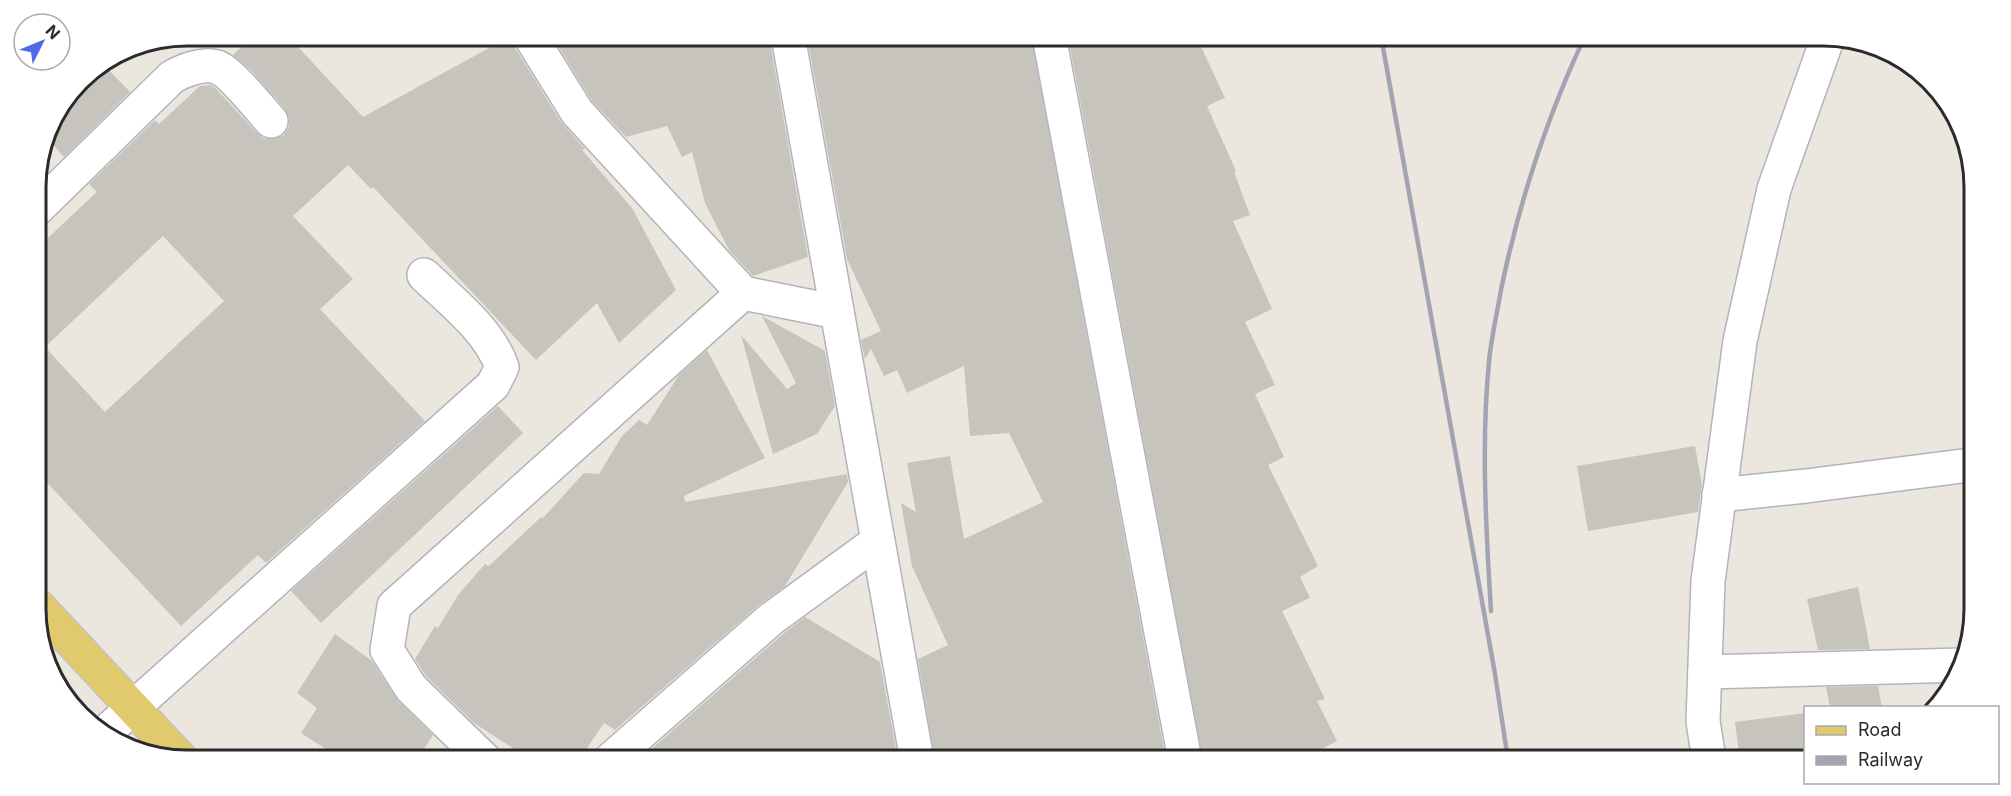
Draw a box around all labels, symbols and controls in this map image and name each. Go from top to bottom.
north arrow [12,12,72,72]
text: N [41,20,64,43]
legend [1804,706,1999,784]
text: Road [1858,719,1901,740]
text: Railway [1858,749,1923,770]

